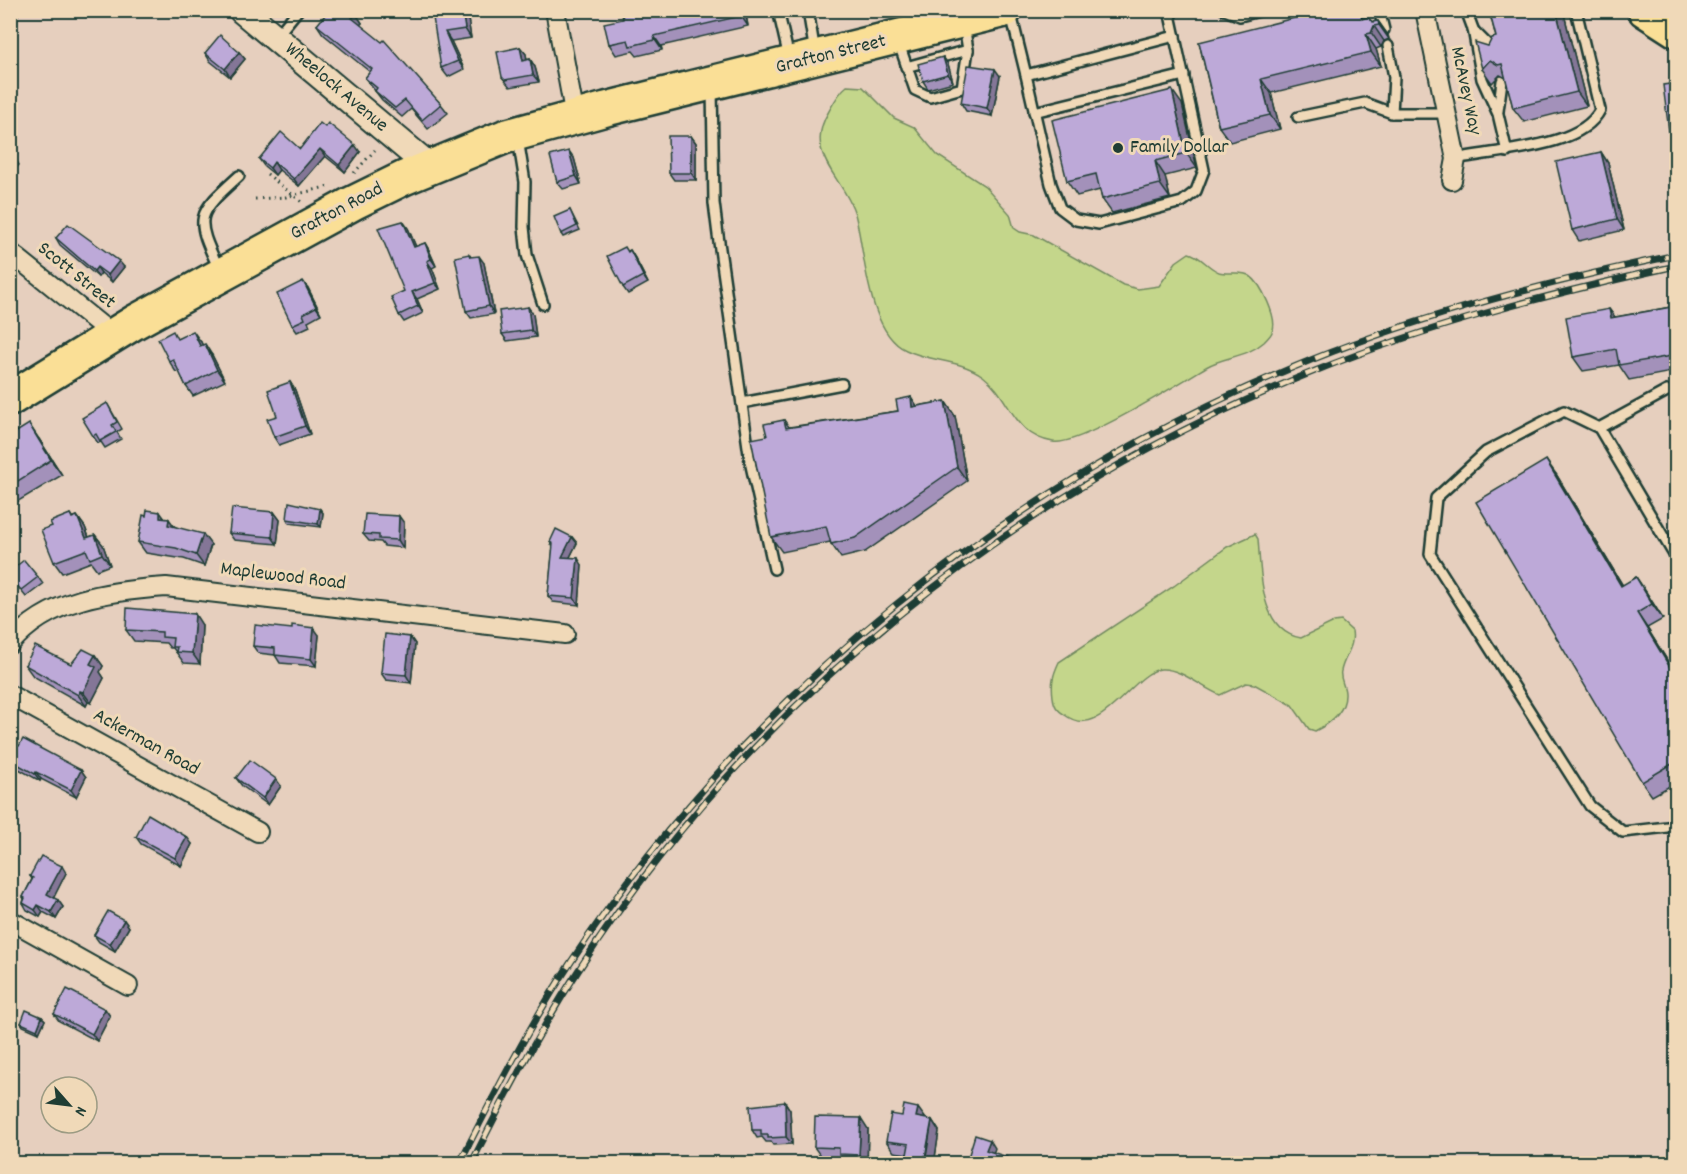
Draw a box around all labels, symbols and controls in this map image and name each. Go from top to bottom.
street label: Grafton Street [773,28,889,82]
street label: Wheelock Avenue [278,36,394,140]
street label: McAvey Way [1442,44,1488,139]
place label: Family Dollar [1130,134,1229,162]
marker: Family Dollar [1111,141,1125,155]
street label: Grafton Road [286,176,388,248]
street label: Scott Street [31,236,121,316]
street label: Maplewood Road [219,555,347,599]
street label: Ackerman Road [88,702,204,784]
north arrow [39,1075,99,1135]
text: N [68,1102,92,1120]

